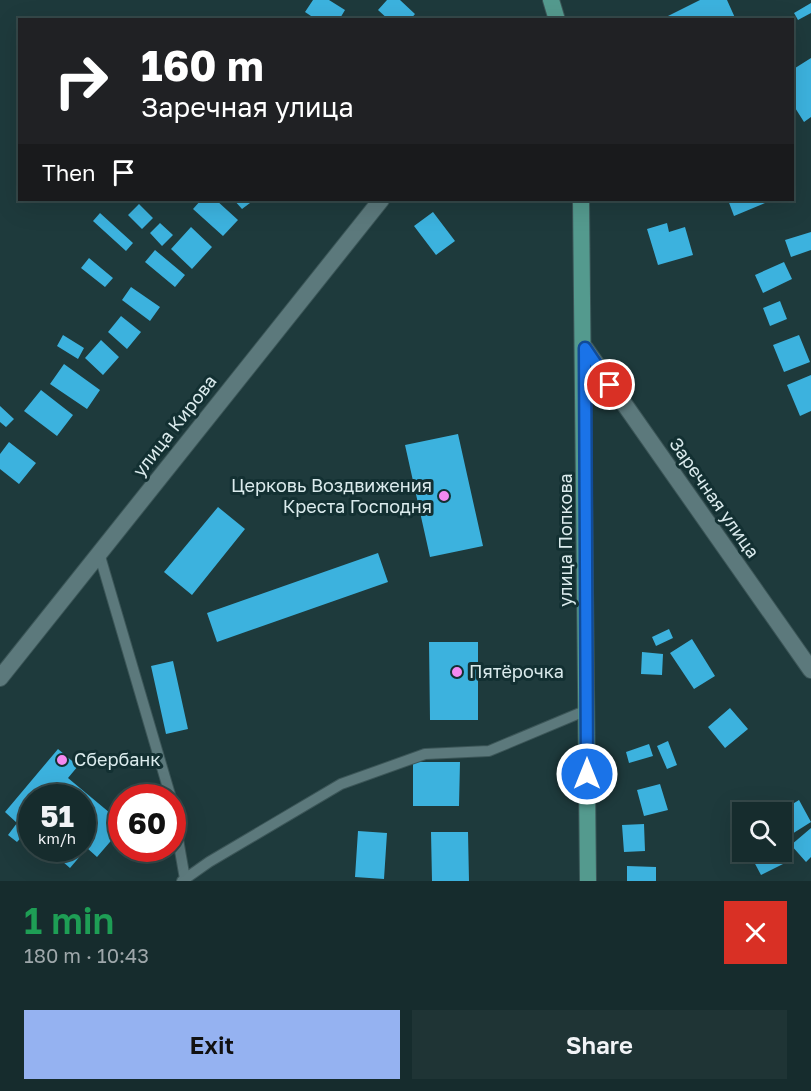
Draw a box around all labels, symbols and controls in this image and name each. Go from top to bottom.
text: 160 m [141,40,264,90]
icon: right [42,42,120,120]
text: Заречная улица [141,91,354,123]
icon: arrive [107,156,140,189]
text: Then [42,159,95,186]
pin [584,359,635,410]
icon: arrive [593,368,626,401]
street label: улица Кирова [128,370,221,481]
street label: Заречная улица [665,433,765,562]
street label: улица Попкова [554,473,576,607]
place label: Церковь Воздвижения Креста Господня [231,474,432,517]
marker: Церковь Воздвижения Креста Господня [437,489,451,503]
place label: Пятёрочка [469,660,564,682]
marker: Пятёрочка [450,665,464,679]
position arrow [555,742,619,806]
place label: Сбербанк [74,748,161,770]
marker: Сбербанк [55,753,69,767]
speed limit sign: 60 [108,784,186,862]
text: 51 [40,798,74,834]
map controls [732,802,792,862]
button: search [732,802,792,862]
text: km/h [38,829,76,847]
text: 1 min [24,899,114,942]
button: close [724,901,787,964]
text: 180 m · 10:43 [24,943,149,967]
button: Exit [24,1010,400,1079]
button: Share [412,1010,787,1079]

